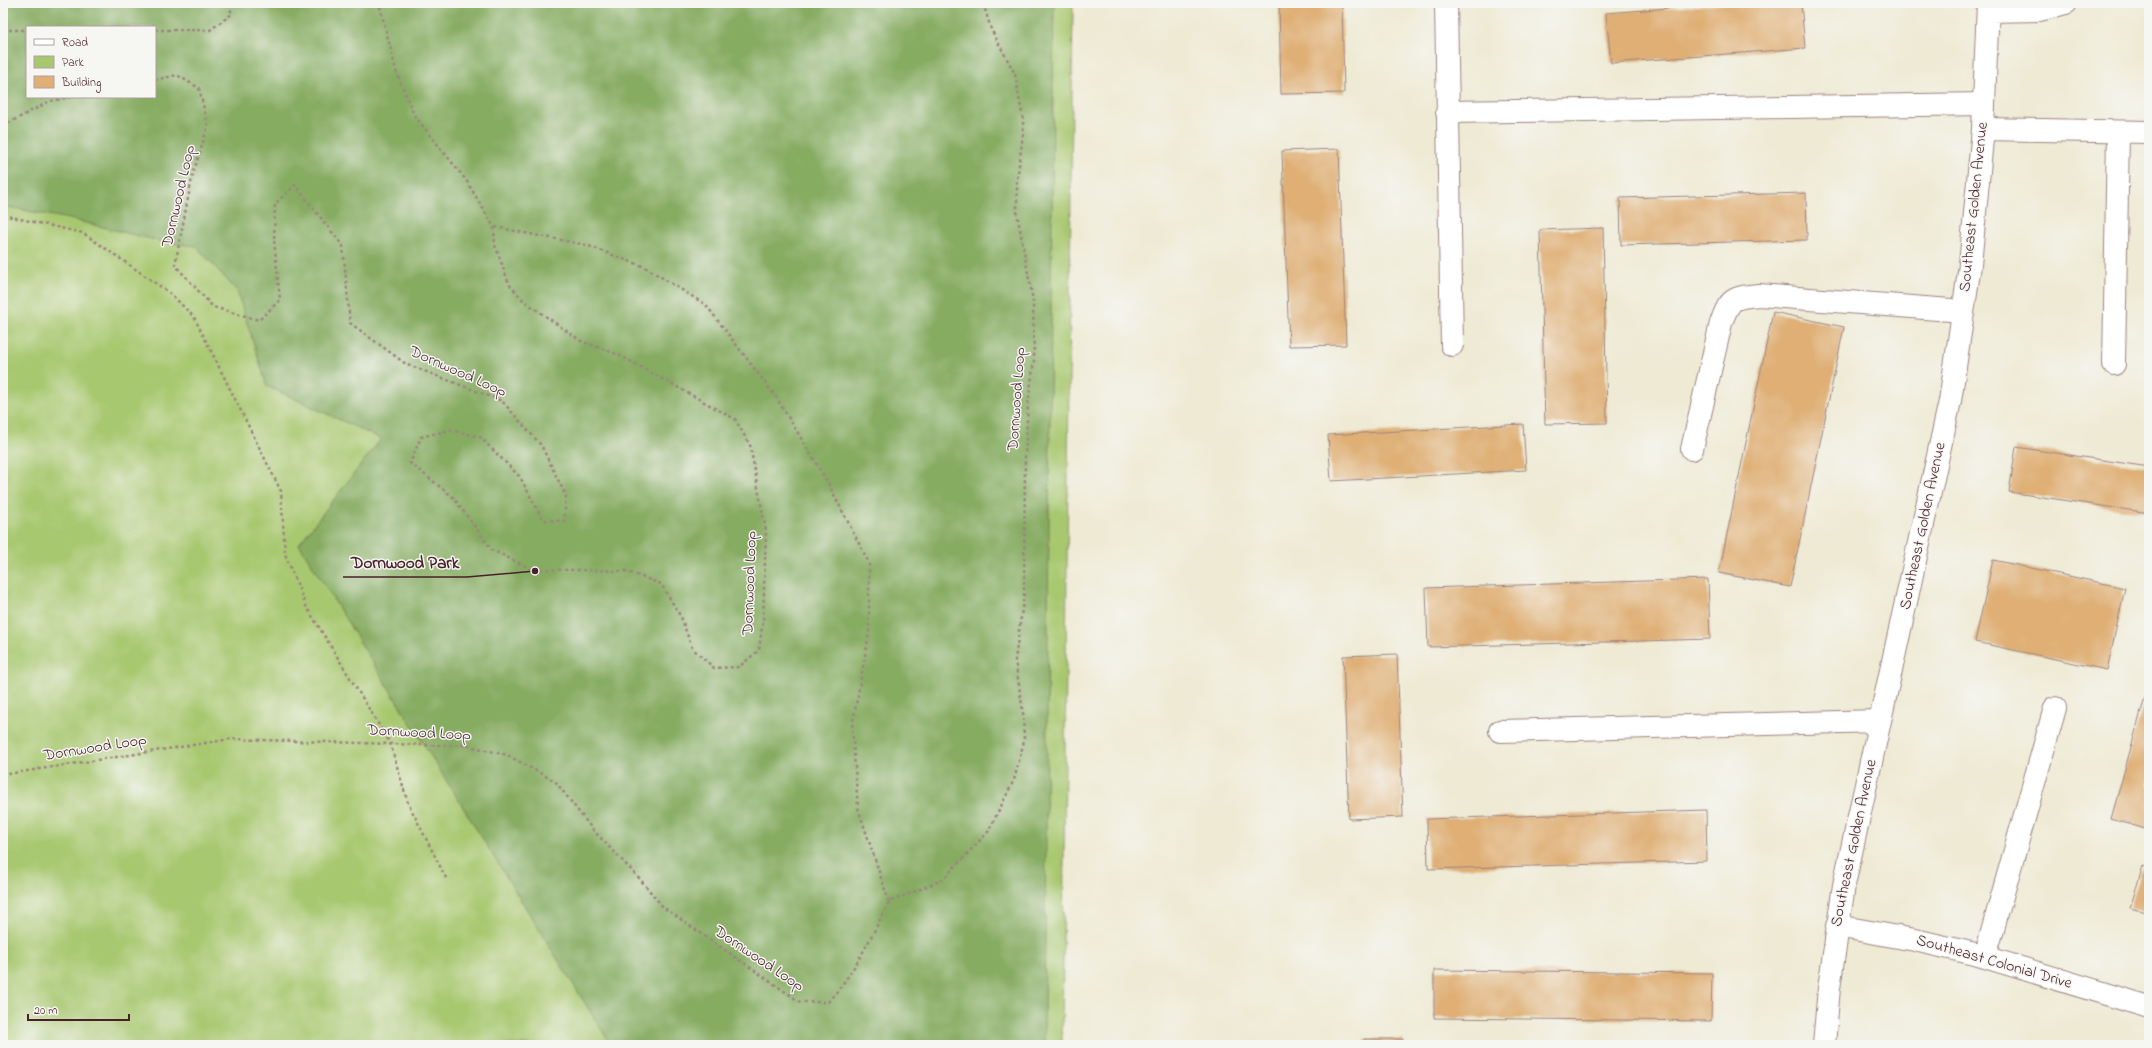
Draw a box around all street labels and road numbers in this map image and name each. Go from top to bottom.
street label: Southeast Golden Avenue [1953,120,1995,293]
street label: Dornwood Loop [155,142,202,250]
street label: Dornwood Loop [405,339,511,404]
street label: Dornwood Loop [1001,346,1033,453]
street label: Southeast Golden Avenue [1894,439,1953,612]
street label: Dornwood Loop [736,530,764,636]
street label: Dornwood Loop [365,718,472,748]
street label: Dornwood Loop [41,728,149,768]
street label: Southeast Golden Avenue [1825,756,1884,929]
street label: Dornwood Loop [708,919,809,998]
street label: Southeast Colonial Drive [1913,928,2076,996]

